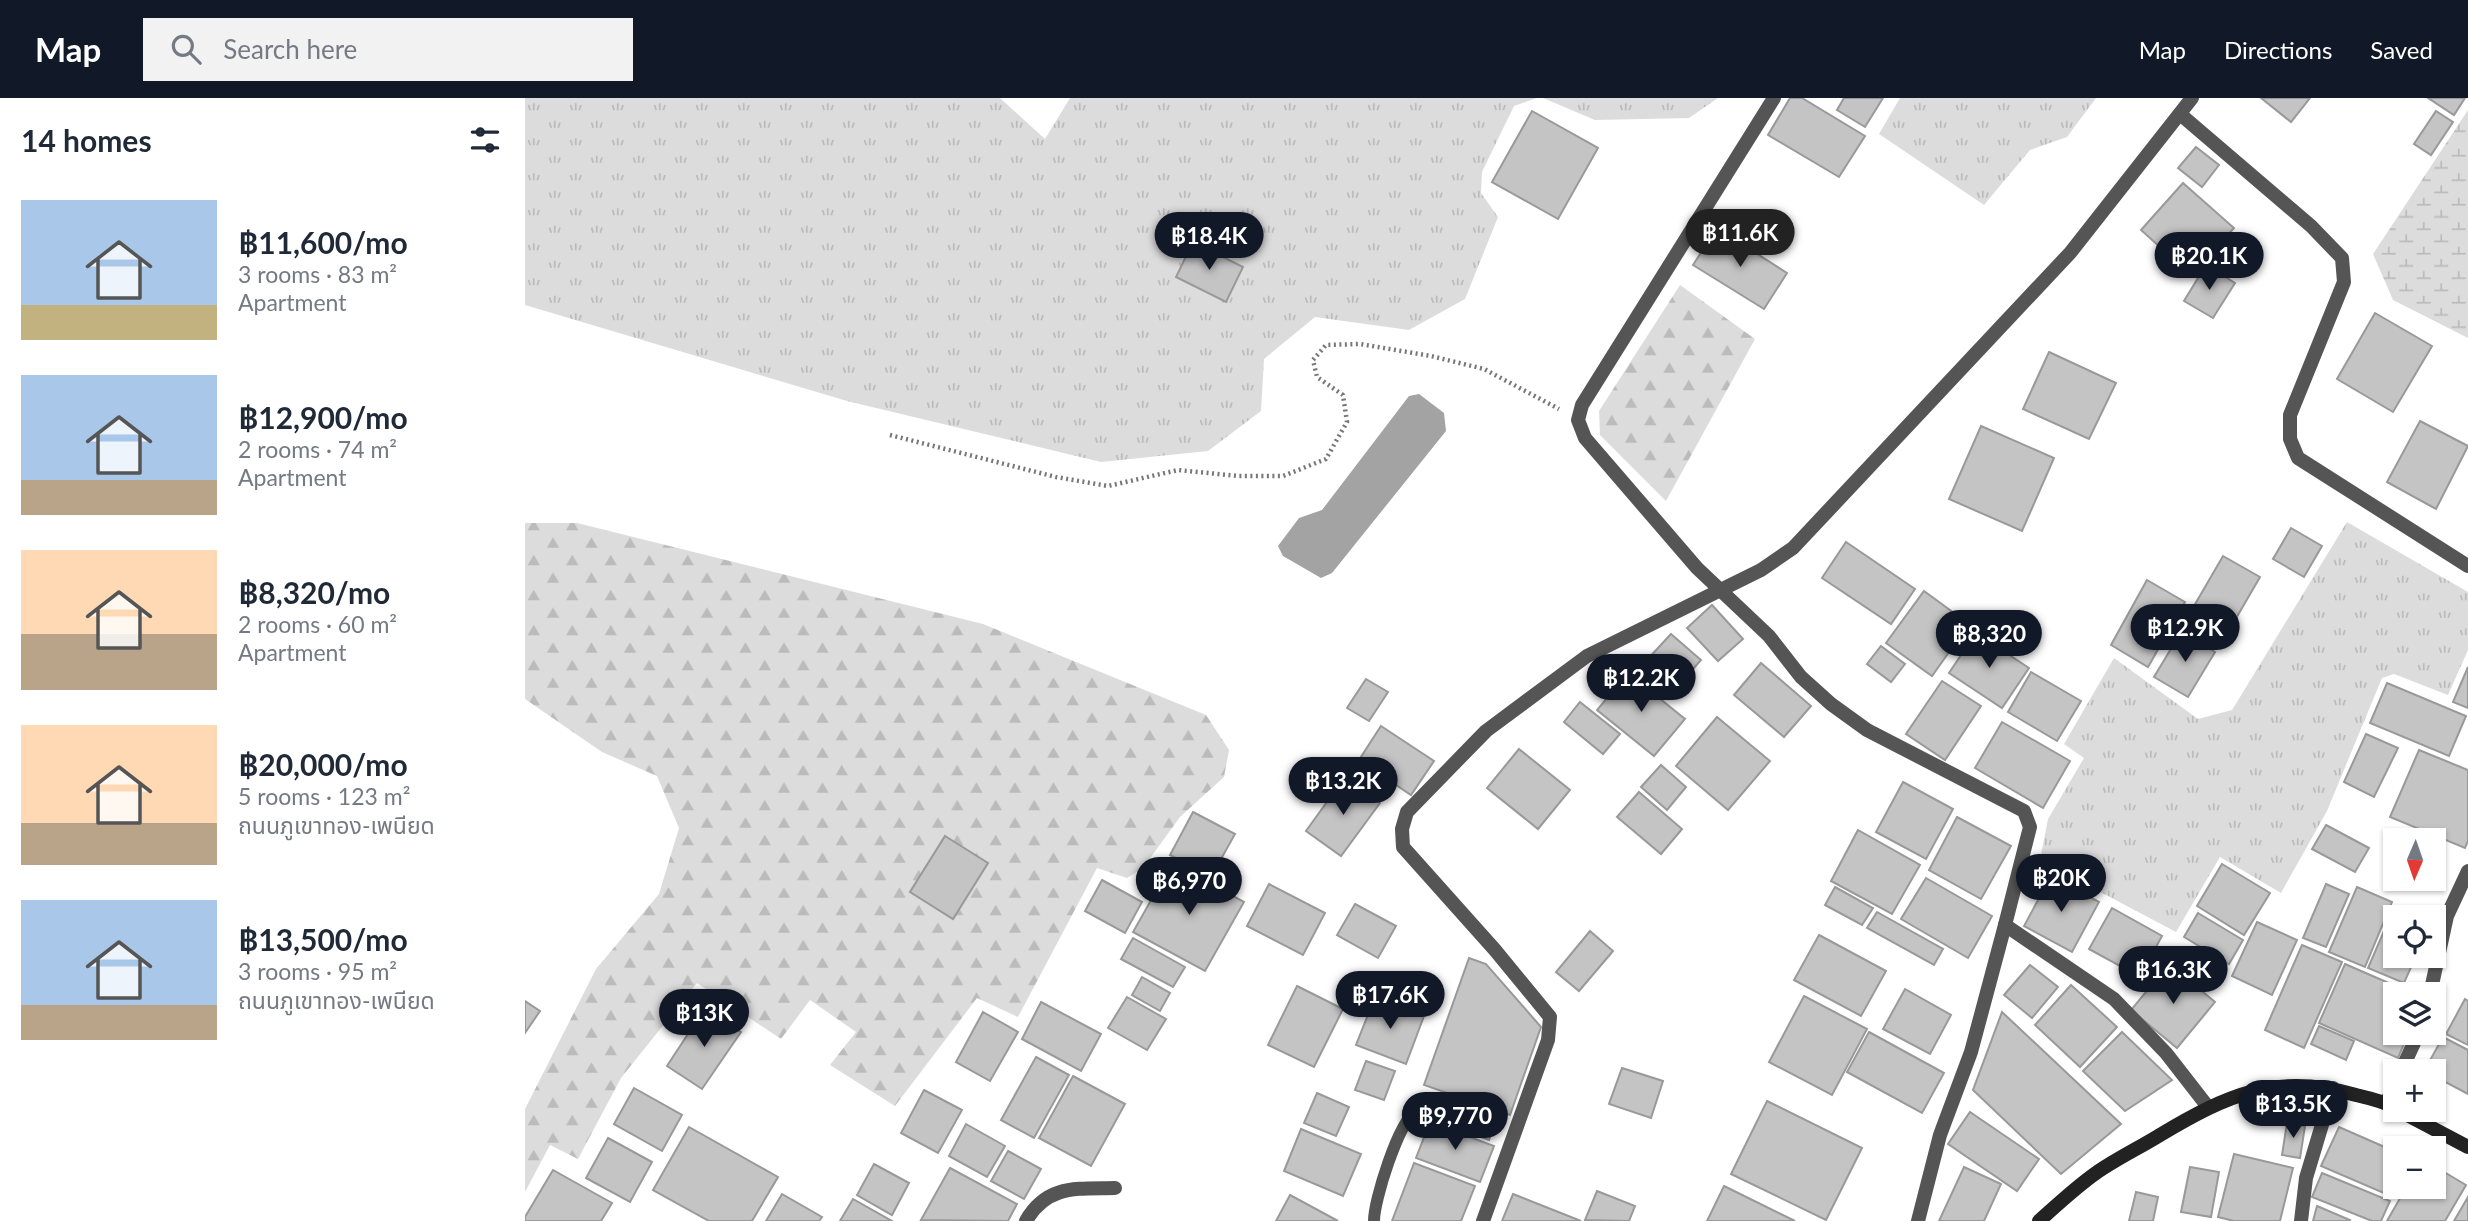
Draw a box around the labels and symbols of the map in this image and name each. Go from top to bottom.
pin: ฿11.6K [1683,209,1797,269]
pin: ฿18.4K [1152,212,1266,272]
pin: ฿20.1K [2152,232,2266,292]
pin: ฿12.9K [2128,604,2242,664]
pin: ฿8,320 [1932,610,2046,670]
pin: ฿12.2K [1584,654,1698,714]
pin: ฿13.2K [1286,758,1400,817]
north arrow [2383,828,2447,891]
pin: ฿20K [2020,854,2102,914]
pin: ฿6,970 [1132,858,1246,917]
pin: ฿16.3K [2116,946,2230,1006]
pin: ฿17.6K [1333,972,1447,1031]
pin: ฿13K [663,990,745,1049]
pin: ฿13.5K [2236,1080,2350,1140]
pin: ฿9,770 [1398,1093,1512,1152]

